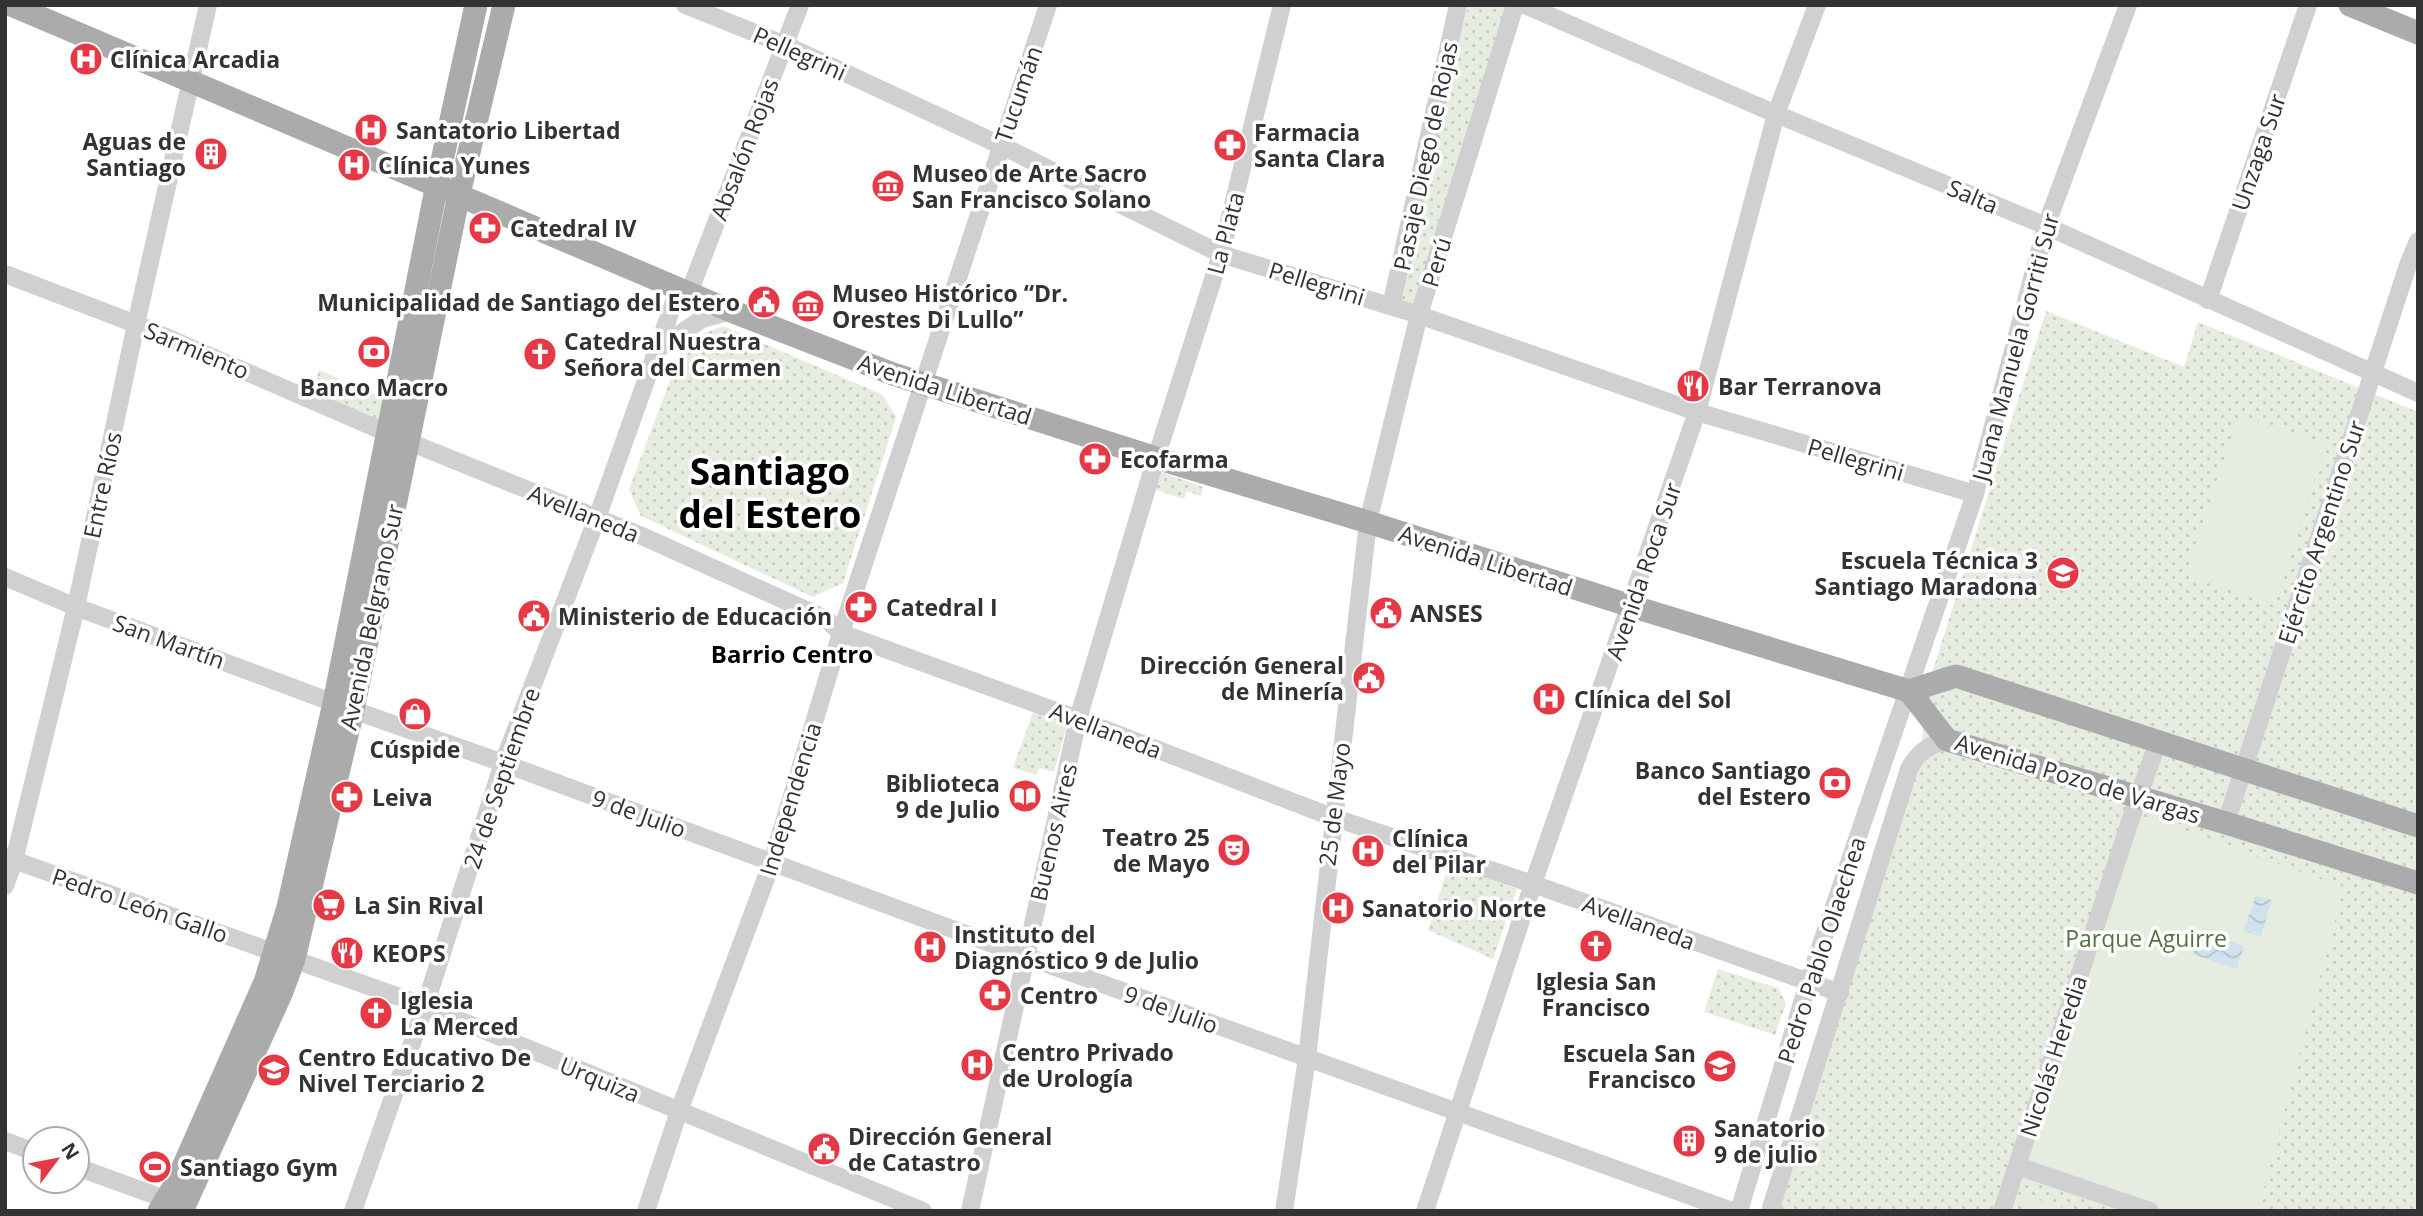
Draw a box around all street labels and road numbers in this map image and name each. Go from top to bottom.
street label: Pellegrini [748,18,852,88]
street label: Pasaje Diego de Rojas [1385,39,1465,273]
street label: Tucumán [987,41,1049,147]
street label: Absalón Rojas [702,73,786,225]
street label: Unzaga Sur [2223,89,2293,215]
street label: Salta [1943,171,2003,221]
street label: La Plata [1199,188,1251,278]
street label: Juana Manuela Gorriti Sur [1963,209,2066,487]
street label: Perú [1413,233,1459,291]
street label: Pellegrini [1265,253,1369,313]
street label: Sarmiento [140,314,254,386]
street label: Avenida Libertad [854,346,1036,432]
street label: Ejército Argentino Sur [2270,416,2372,648]
street label: Entre Ríos [75,429,129,541]
street label: Pellegrini [1804,430,1908,488]
street label: Avellaneda [524,476,644,550]
street label: Avenida Roca Sur [1598,477,1689,664]
street label: Avenida Belgrano Sur [331,501,411,733]
street label: Avenida Libertad [1395,517,1577,603]
street label: San Martín [109,606,229,676]
street label: 24 de Septiembre [455,683,547,873]
street label: Avellaneda [1046,694,1166,766]
street label: Independencia [751,718,829,880]
street label: Avenida Pozo de Vargas [1951,725,2205,831]
street label: 25 de Mayo [1311,740,1357,868]
street label: Buenos Aires [1022,760,1084,904]
street label: 9 de Julio [588,781,690,845]
street label: Pedro Pablo Olaechea [1769,833,1873,1067]
street label: Pedro León Gallo [48,860,232,950]
street label: Avellaneda [1578,887,1700,957]
street label: Nicolás Heredia [2012,971,2094,1141]
street label: 9 de Julio [1120,977,1222,1041]
street label: Urquiza [555,1048,645,1110]

